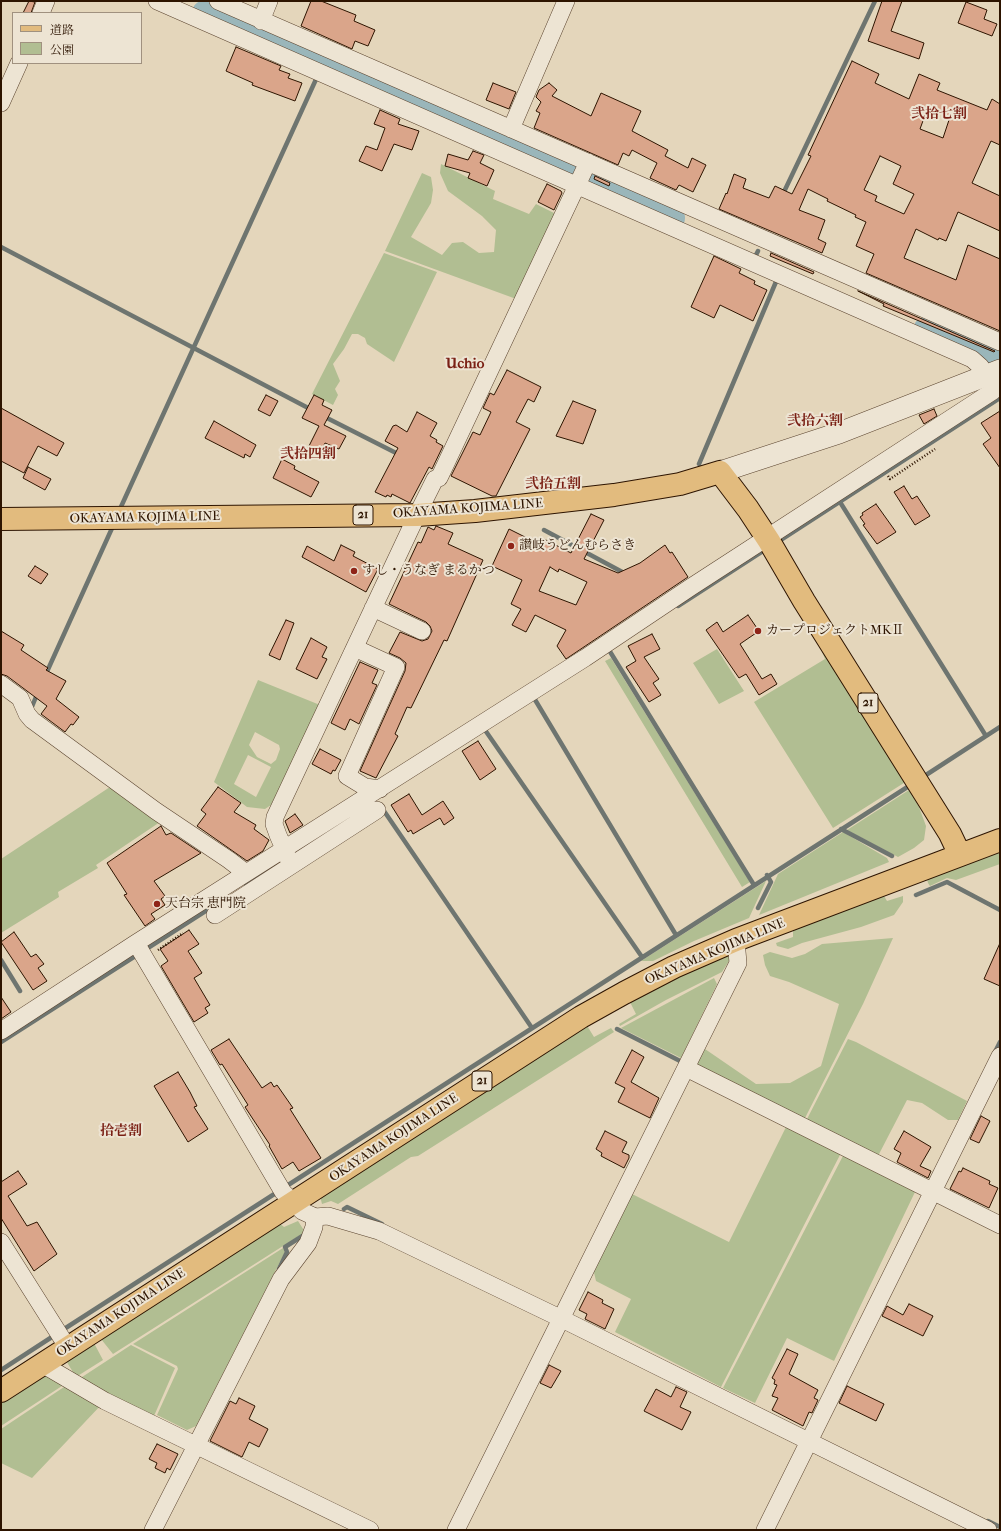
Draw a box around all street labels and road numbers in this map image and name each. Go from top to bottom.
street label: OKAYAMA KOJIMA LINE [392,496,544,522]
road number: 21 [353,505,373,525]
street label: OKAYAMA KOJIMA LINE [70,509,220,527]
road number: 21 [858,693,878,713]
street label: OKAYAMA KOJIMA LINE [643,915,787,989]
road number: 21 [472,1071,492,1091]
street label: OKAYAMA KOJIMA LINE [327,1090,461,1186]
street label: OKAYAMA KOJIMA LINE [54,1265,188,1361]

